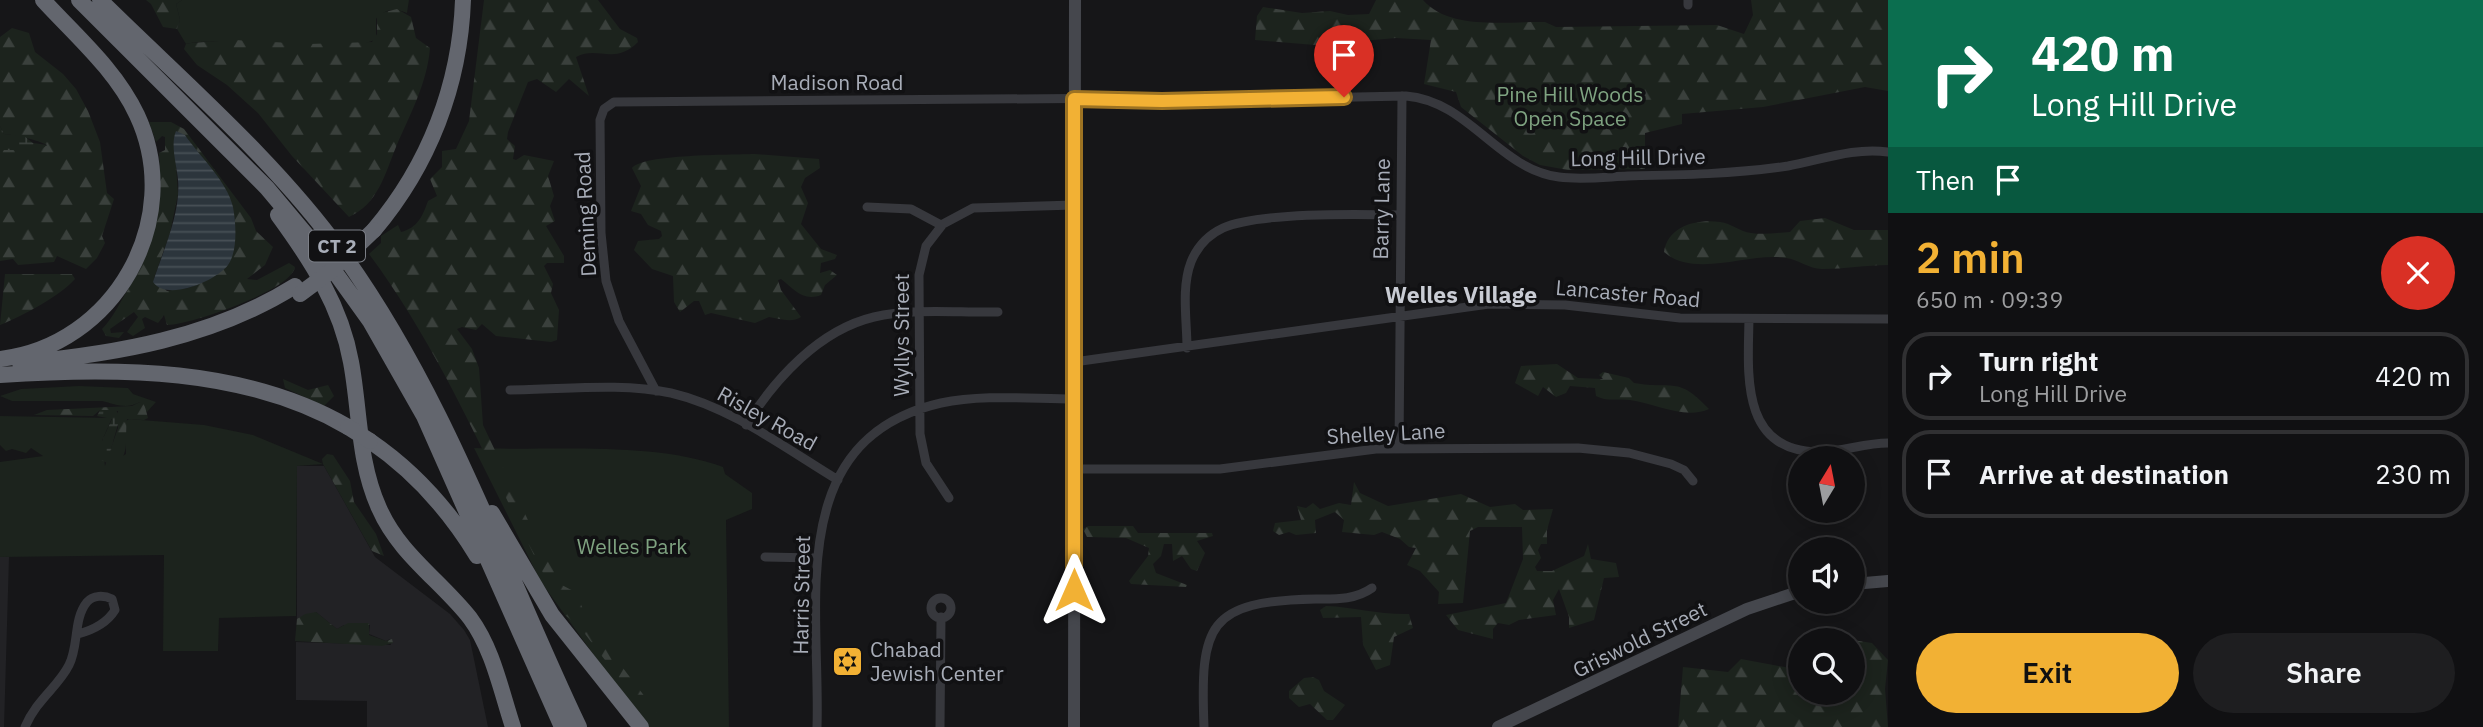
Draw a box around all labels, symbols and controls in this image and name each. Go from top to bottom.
text: 420 m [2031,21,2175,84]
pin [1314,25,1374,97]
icon: right [1916,28,2007,119]
icon: arrive [1325,36,1363,74]
street label: Madison Road [771,68,903,96]
park label: Pine Hill Woods Open Space [1496,80,1644,132]
text: Long Hill Drive [2031,83,2237,125]
street label: Long Hill Drive [1570,142,1706,172]
street label: Deming Road [568,151,602,277]
street label: Barry Lane [1366,158,1396,260]
icon: arrive [1989,161,2027,199]
text: Then [1916,163,1975,197]
road number: CT 2 [309,230,365,262]
text: 2 min [1916,230,2025,285]
button: close [2381,236,2455,310]
street label: Wyllys Street [887,273,915,397]
street label: Lancaster Road [1555,273,1702,313]
district label: Welles Village [1385,279,1537,309]
text: 650 m · 09:39 [1916,284,2063,314]
text: Turn right [1979,344,2098,378]
icon: right [1920,357,1958,395]
text: 420 m [2375,359,2451,393]
text: Long Hill Drive [1979,378,2127,408]
street label: Risley Road [713,379,822,457]
street label: Shelley Lane [1326,416,1446,450]
north arrow [1788,446,1866,523]
map controls [1788,446,1865,705]
icon: arrive [1920,455,1958,493]
text: Arrive at destination [1979,457,2229,491]
text: 230 m [2375,457,2451,491]
park label: Welles Park [577,532,687,560]
street label: Harris Street [786,535,816,655]
button: sound [1788,537,1865,614]
position arrow [1037,553,1111,627]
street label: Griswold Street [1568,595,1711,684]
button: search [1788,628,1865,705]
button: Exit [1916,633,2179,713]
button: Share [2193,633,2455,713]
place label: Chabad Jewish Center [870,635,1004,687]
synagogue icon: Chabad Jewish Center [830,645,864,679]

